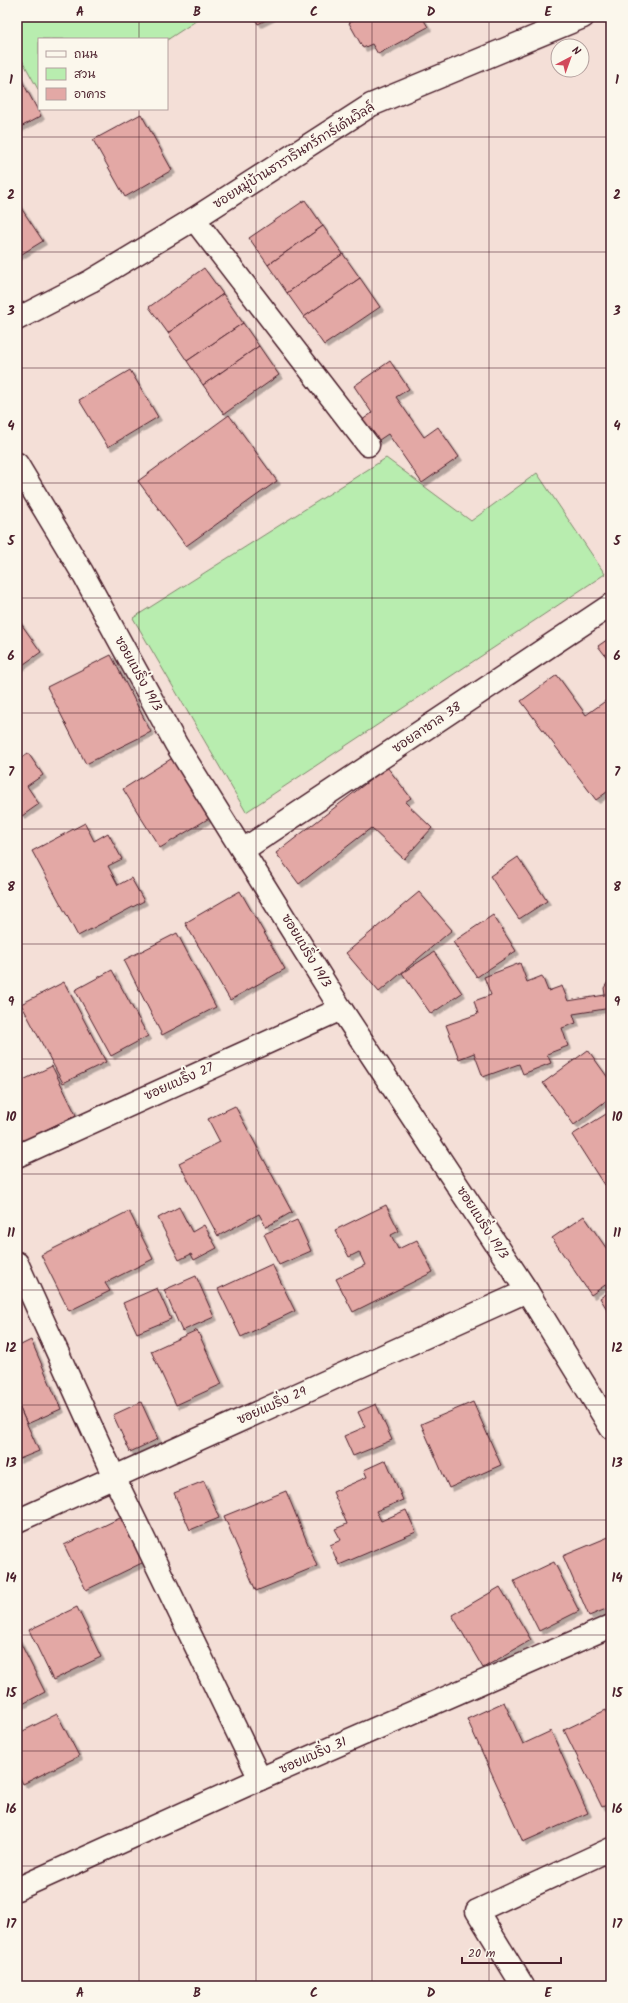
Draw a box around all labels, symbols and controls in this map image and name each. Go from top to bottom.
text: A [76,2,84,23]
text: B [193,2,201,23]
text: C [310,2,318,23]
text: D [427,2,436,23]
text: E [544,2,552,23]
legend [38,38,168,110]
north arrow [550,38,590,78]
text: N [567,42,584,60]
text: ถนน [74,45,98,64]
text: สวน [74,65,95,84]
text: 1 [9,70,13,91]
text: 1 [615,70,619,91]
text: อาคาร [74,85,106,104]
street label: ซอยหมู่บ้านธารารินทร์การ์เด้นวิลล์ [209,97,379,215]
text: 2 [7,185,15,206]
text: 2 [613,185,621,206]
text: 3 [6,301,15,322]
text: 3 [612,301,621,322]
text: 4 [7,416,15,437]
text: 4 [613,416,621,437]
text: 5 [7,531,16,552]
text: 5 [613,531,622,552]
street label: ซอยแบริ่ง 19/3 [109,631,170,715]
text: 6 [7,646,15,667]
text: 6 [613,646,621,667]
street label: ซอยลาซาล 38 [388,697,466,759]
text: 7 [8,762,15,783]
text: 7 [614,762,621,783]
text: 8 [7,877,15,898]
text: 8 [613,877,621,898]
street label: ซอยแบริ่ง 19/3 [276,908,339,992]
text: 9 [8,992,15,1013]
text: 9 [614,992,621,1013]
street label: ซอยแบริ่ง 27 [139,1054,218,1107]
text: 10 [6,1107,17,1128]
text: 10 [612,1107,623,1128]
street label: ซอยแบริ่ง 19/3 [451,1181,516,1264]
text: 11 [7,1223,15,1244]
text: 11 [613,1223,621,1244]
text: 12 [5,1338,17,1359]
text: 12 [611,1338,623,1359]
street label: ซอยแบริ่ง 29 [232,1378,311,1431]
text: 13 [5,1453,17,1474]
text: 13 [611,1453,623,1474]
text: 14 [5,1568,17,1589]
text: 14 [611,1568,623,1589]
text: 15 [6,1683,18,1704]
text: 15 [612,1683,624,1704]
street label: ซอยแบริ่ง 31 [274,1729,350,1780]
text: 16 [6,1799,16,1820]
text: 16 [612,1799,622,1820]
text: 17 [6,1914,17,1935]
text: 17 [612,1914,623,1935]
scale bar [462,1939,561,1965]
text: 20 m [468,1944,496,1963]
text: A [76,1983,84,2003]
text: B [193,1983,201,2003]
text: C [310,1983,318,2003]
text: D [427,1983,436,2003]
text: E [544,1983,552,2003]

